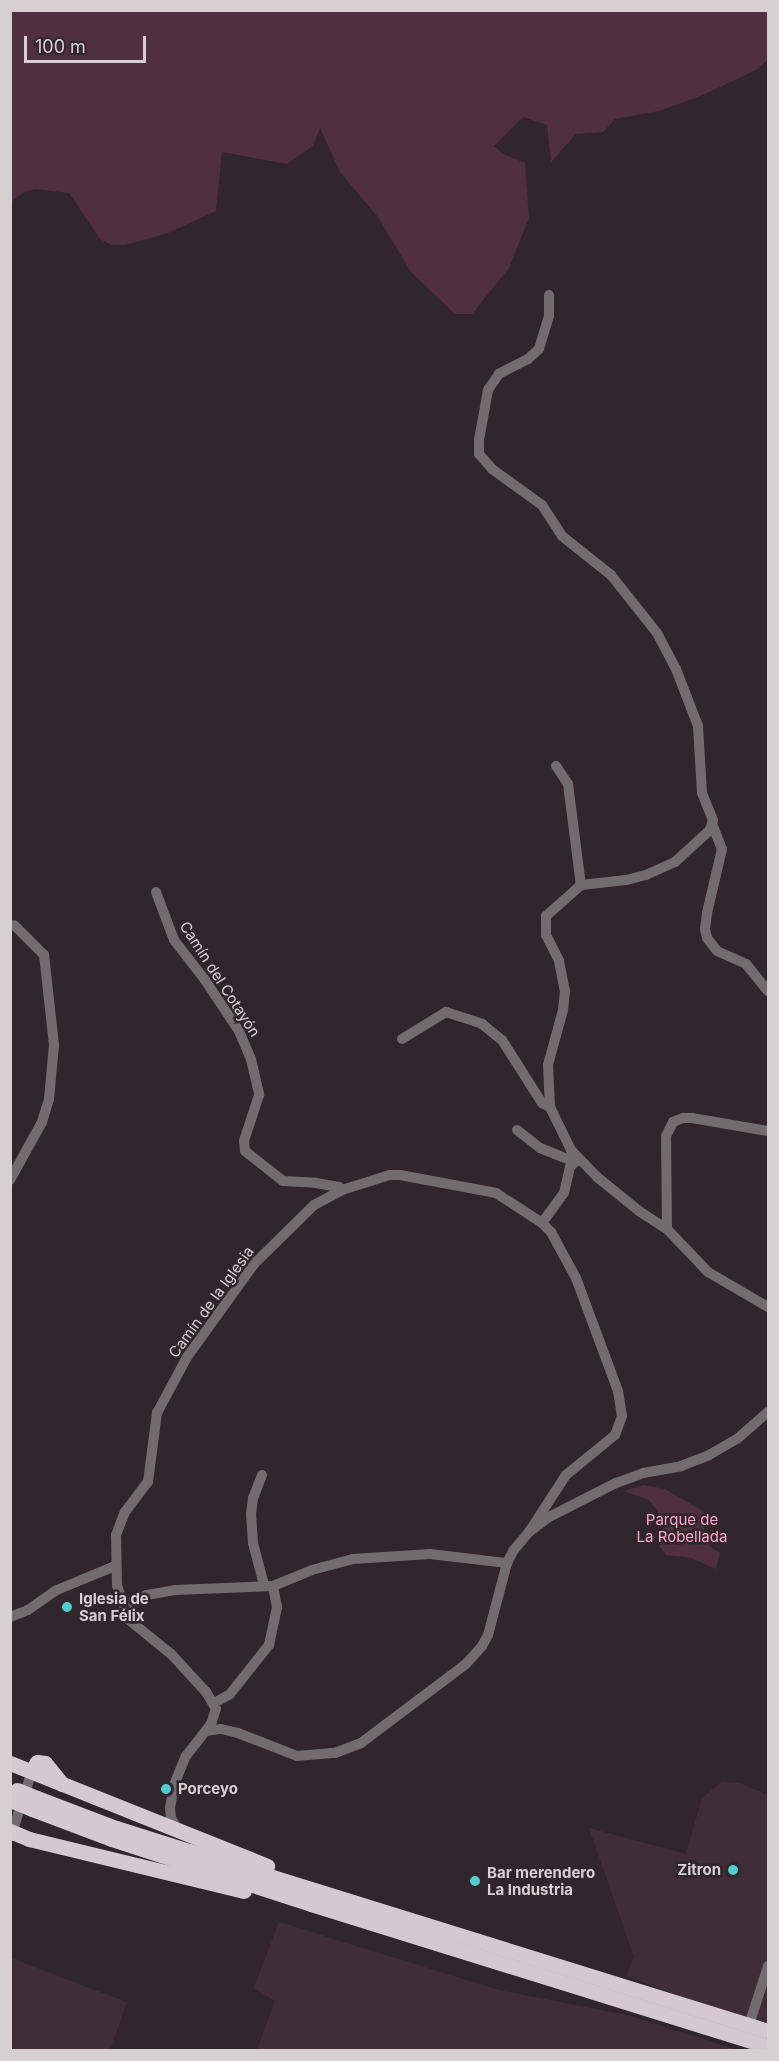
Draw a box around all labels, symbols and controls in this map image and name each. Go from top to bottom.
scale bar [27,24,148,62]
text: 100 m [35,36,86,57]
street label: Camín del Cotayón [176,918,264,1040]
street label: Camín de la Iglesia [165,1243,257,1361]
park label: Parque de La Robellada [637,1510,727,1545]
place label: Iglesia de San Félix [79,1589,149,1624]
marker: Iglesia de San Félix [60,1600,74,1614]
place label: Porceyo [178,1780,238,1798]
marker: Porceyo [159,1782,173,1796]
place label: Zitron [677,1861,721,1879]
place label: Bar merendero La Industria [487,1863,595,1898]
marker: Zitron [726,1863,740,1877]
marker: Bar merendero La Industria [468,1874,482,1888]

